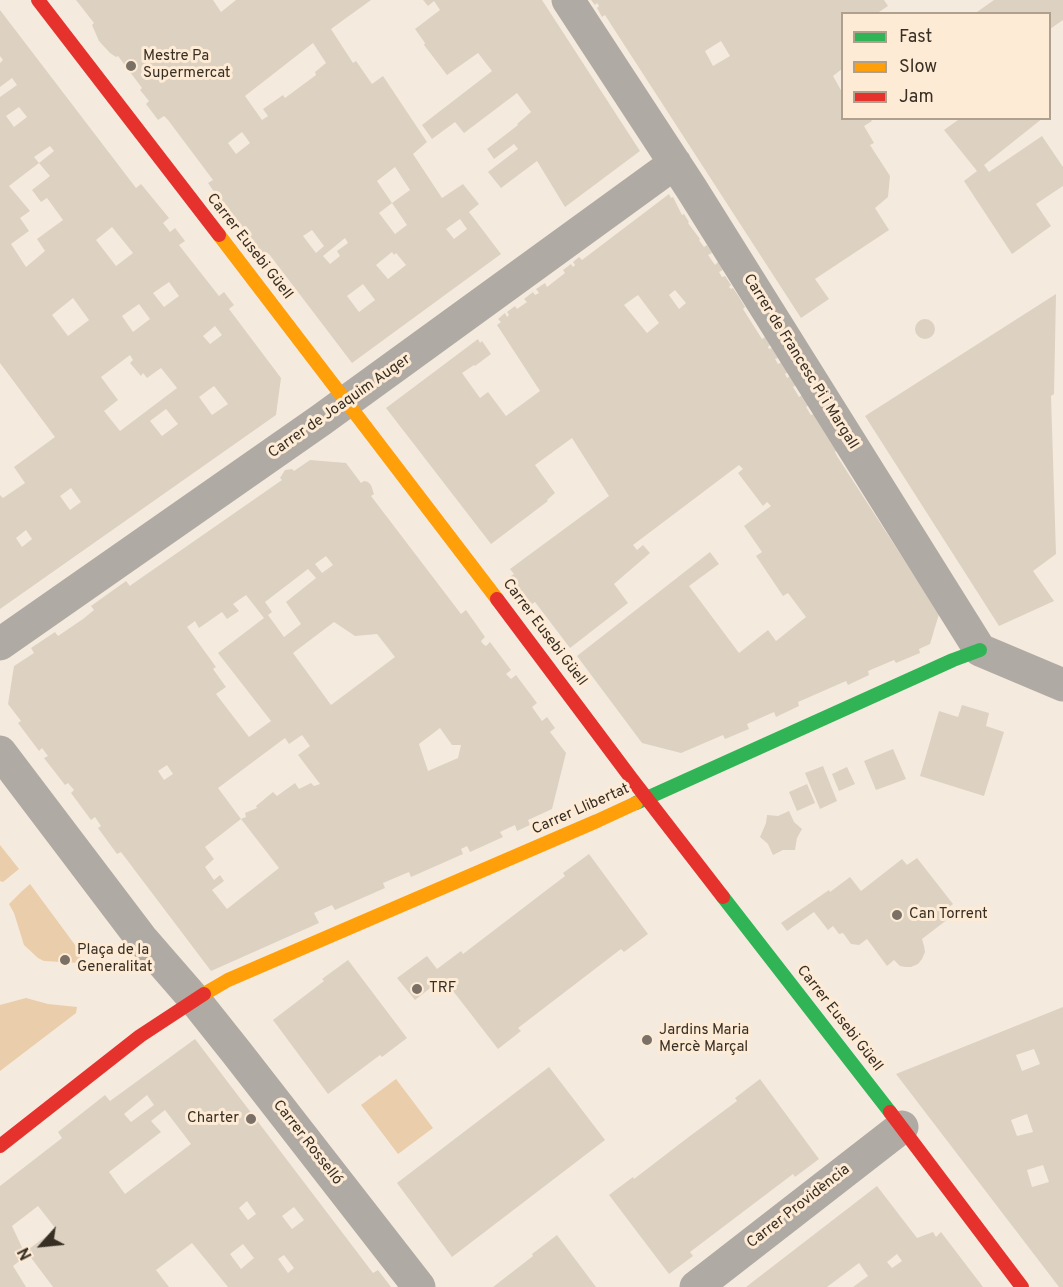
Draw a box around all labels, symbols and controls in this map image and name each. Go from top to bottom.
legend [841,12,1051,120]
text: Fast [899,26,932,49]
place label: Mestre Pa Supermercat [143,48,231,83]
text: Slow [899,56,937,79]
marker: Mestre Pa Supermercat [124,59,138,73]
text: Jam [899,86,934,109]
street label: Carrer Eusebi Güell [202,190,296,304]
street label: Carrer de Francesc Pi i Margall [739,271,861,453]
street label: Carrer de Joaquim Auger [265,351,415,463]
street label: Carrer Eusebi Güell [498,576,590,690]
street label: Carrer Llibertat [530,781,632,839]
place label: Can Torrent [909,906,988,924]
marker: Can Torrent [890,908,904,922]
place label: Plaça de la Generalitat [77,942,152,977]
marker: Plaça de la Generalitat [58,953,72,967]
street label: Carrer Eusebi Güell [792,962,886,1076]
place label: TRF [429,980,456,998]
marker: TRF [410,982,424,996]
place label: Jardins Maria Mercè Marçal [659,1022,749,1057]
marker: Jardins Maria Mercè Marçal [640,1033,654,1047]
street label: Carrer Rosselló [268,1097,346,1189]
place label: Charter [187,1110,239,1128]
marker: Charter [244,1112,258,1126]
street label: Carrer Providència [744,1161,854,1253]
north arrow [12,1215,72,1275]
text: N [14,1244,37,1263]

